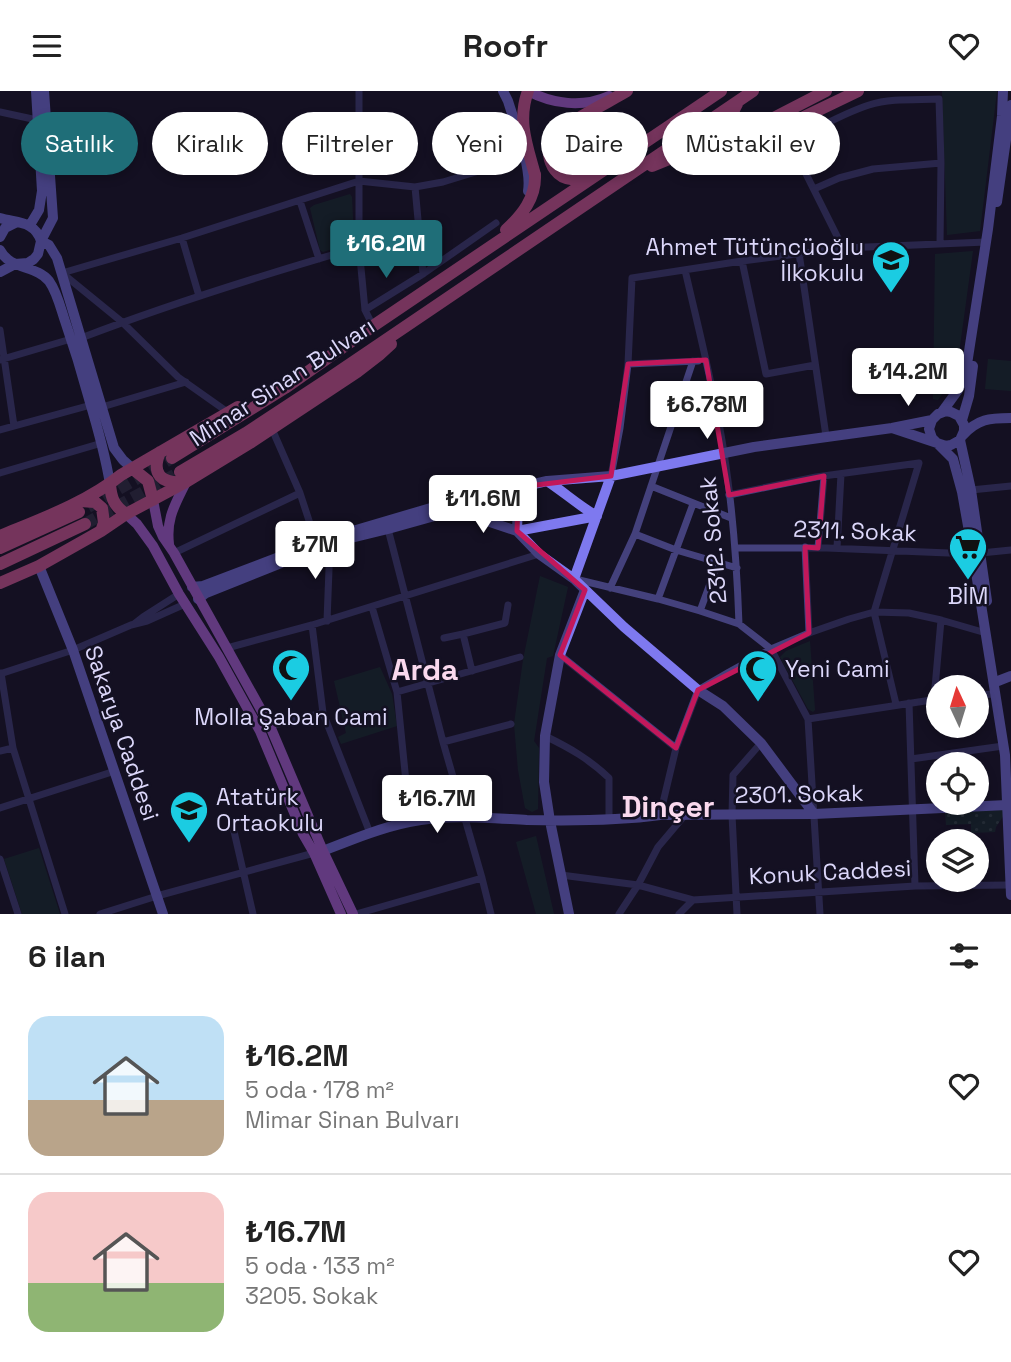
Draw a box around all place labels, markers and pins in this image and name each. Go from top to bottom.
pin: ₺16.2M [329,221,443,280]
place label: Ahmet Tütüncüoğlu İlkokulu [645,232,864,288]
school or university icon: Ahmet Tütüncüoğlu İlkokulu [870,239,912,294]
pin: ₺14.2M [851,349,965,408]
pin: ₺6.78M [650,381,764,441]
pin: ₺11.6M [426,475,540,535]
pin: ₺7M [281,521,349,581]
supermarket icon: BİM [947,526,989,581]
place label: BİM [948,581,988,611]
mosque icon: Molla Şaban Cami [270,647,312,702]
mosque icon: Yeni Cami [737,648,779,703]
place label: Yeni Cami [785,654,890,684]
place label: Molla Şaban Cami [194,702,388,732]
pin: ₺16.7M [380,775,494,835]
place label: Atatürk Ortaokulu [216,782,324,838]
school or university icon: Atatürk Ortaokulu [168,789,210,844]

